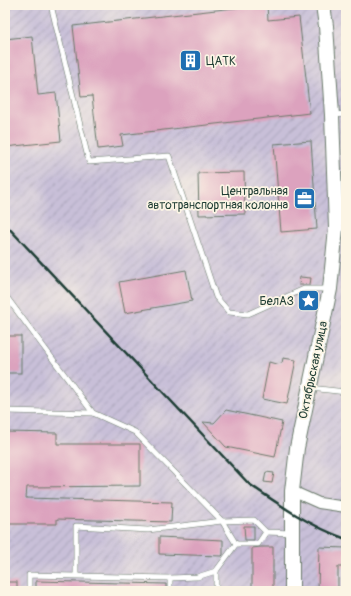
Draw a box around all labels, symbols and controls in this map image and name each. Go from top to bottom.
building icon: ЦАТК [177,48,203,74]
place label: ЦАТК [206,54,236,69]
place label: Центральная автотранспортная колонна [148,184,288,213]
office icon: Центральная автотранспортная колонна [291,185,317,211]
place icon: БелАЗ [296,288,322,314]
place label: БелАЗ [260,294,294,309]
street label: Октябрьская улица [296,319,331,420]

